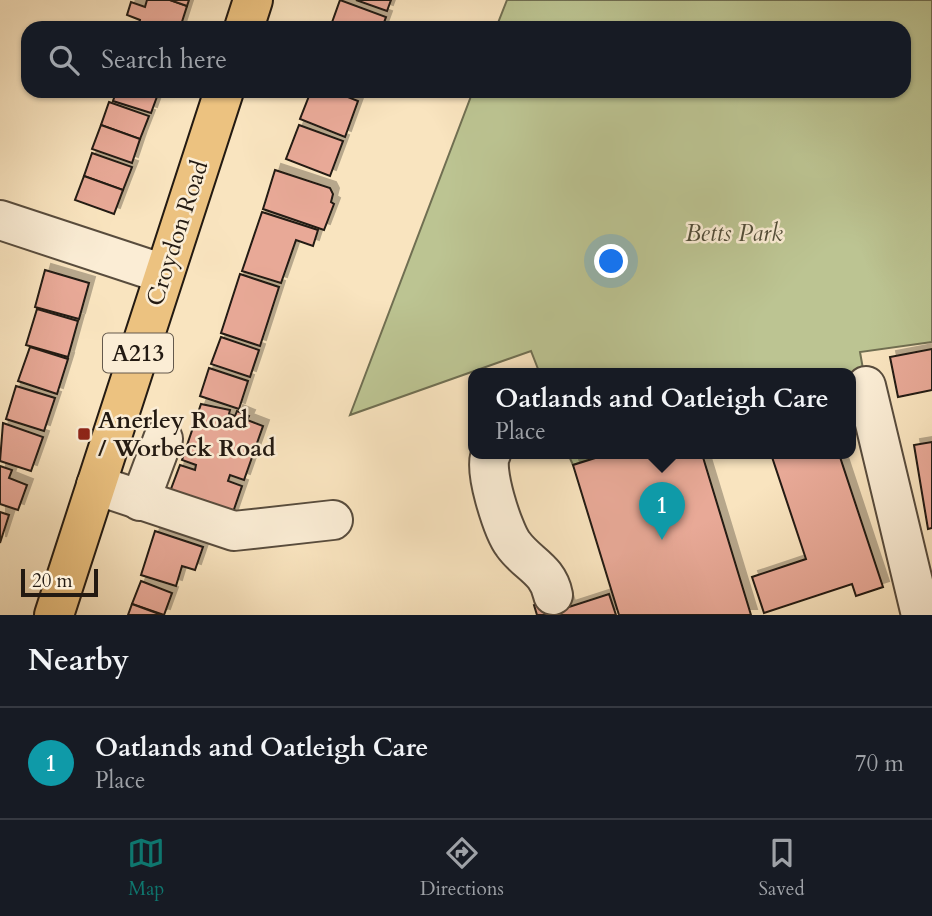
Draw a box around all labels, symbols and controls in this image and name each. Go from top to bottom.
search box [21,21,911,98]
icon: search [45,41,83,79]
text: Search here [101,42,227,77]
street label: Croydon Road [138,156,217,310]
park label: Betts Park [685,217,783,250]
your location [594,244,628,278]
road number: A213 [103,334,173,372]
popup [468,368,856,459]
text: Oatlands and Oatleigh Care [495,381,829,416]
place label: Anerley Road / Worbeck Road [98,404,276,465]
text: Place [495,416,546,447]
marker: Anerley Road / Worbeck Road [76,426,92,442]
pin: 1 [639,482,685,540]
scale bar [21,566,98,598]
text: 20 m [32,568,73,594]
text: Nearby [28,640,129,681]
text: Oatlands and Oatleigh Care [95,730,428,765]
text: 1 [45,748,57,779]
text: 70 m [855,748,904,779]
text: Place [95,765,145,796]
tab: Map [127,834,165,902]
tab: Directions [420,834,504,902]
tab: Saved [759,834,805,902]

